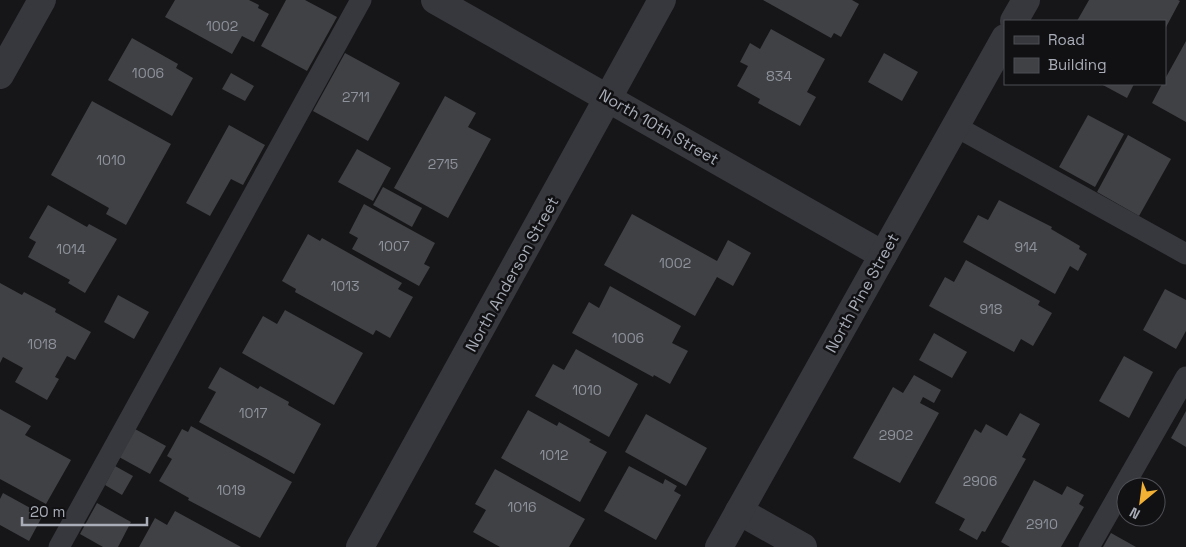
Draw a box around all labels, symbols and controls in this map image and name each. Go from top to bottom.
house number: 1002 [206,17,238,35]
legend [1004,20,1166,85]
text: Road [1048,30,1085,49]
text: Building [1048,55,1107,74]
house number: 1006 [132,64,164,82]
house number: 834 [766,67,792,85]
street label: North 10th Street [595,84,723,170]
house number: 2711 [342,88,370,106]
house number: 1010 [96,151,126,169]
house number: 2715 [428,155,458,173]
street label: North Anderson Street [461,193,563,355]
street label: North Pine Street [820,229,904,357]
house number: 1007 [378,237,410,255]
house number: 914 [1014,238,1038,256]
house number: 1014 [56,240,86,258]
house number: 1002 [659,254,691,272]
house number: 1013 [330,277,360,295]
house number: 918 [979,300,1003,318]
house number: 1006 [612,329,644,347]
house number: 1018 [27,335,57,353]
house number: 1010 [572,381,602,399]
house number: 1017 [239,404,267,422]
house number: 2902 [879,426,913,444]
house number: 1012 [539,446,569,464]
house number: 2906 [963,472,997,490]
north arrow [1116,477,1166,527]
house number: 1019 [216,481,246,499]
scale bar [22,494,148,526]
house number: 1016 [507,498,537,516]
text: 20 m [30,502,65,521]
text: N [1126,503,1143,524]
house number: 2910 [1026,515,1058,533]

